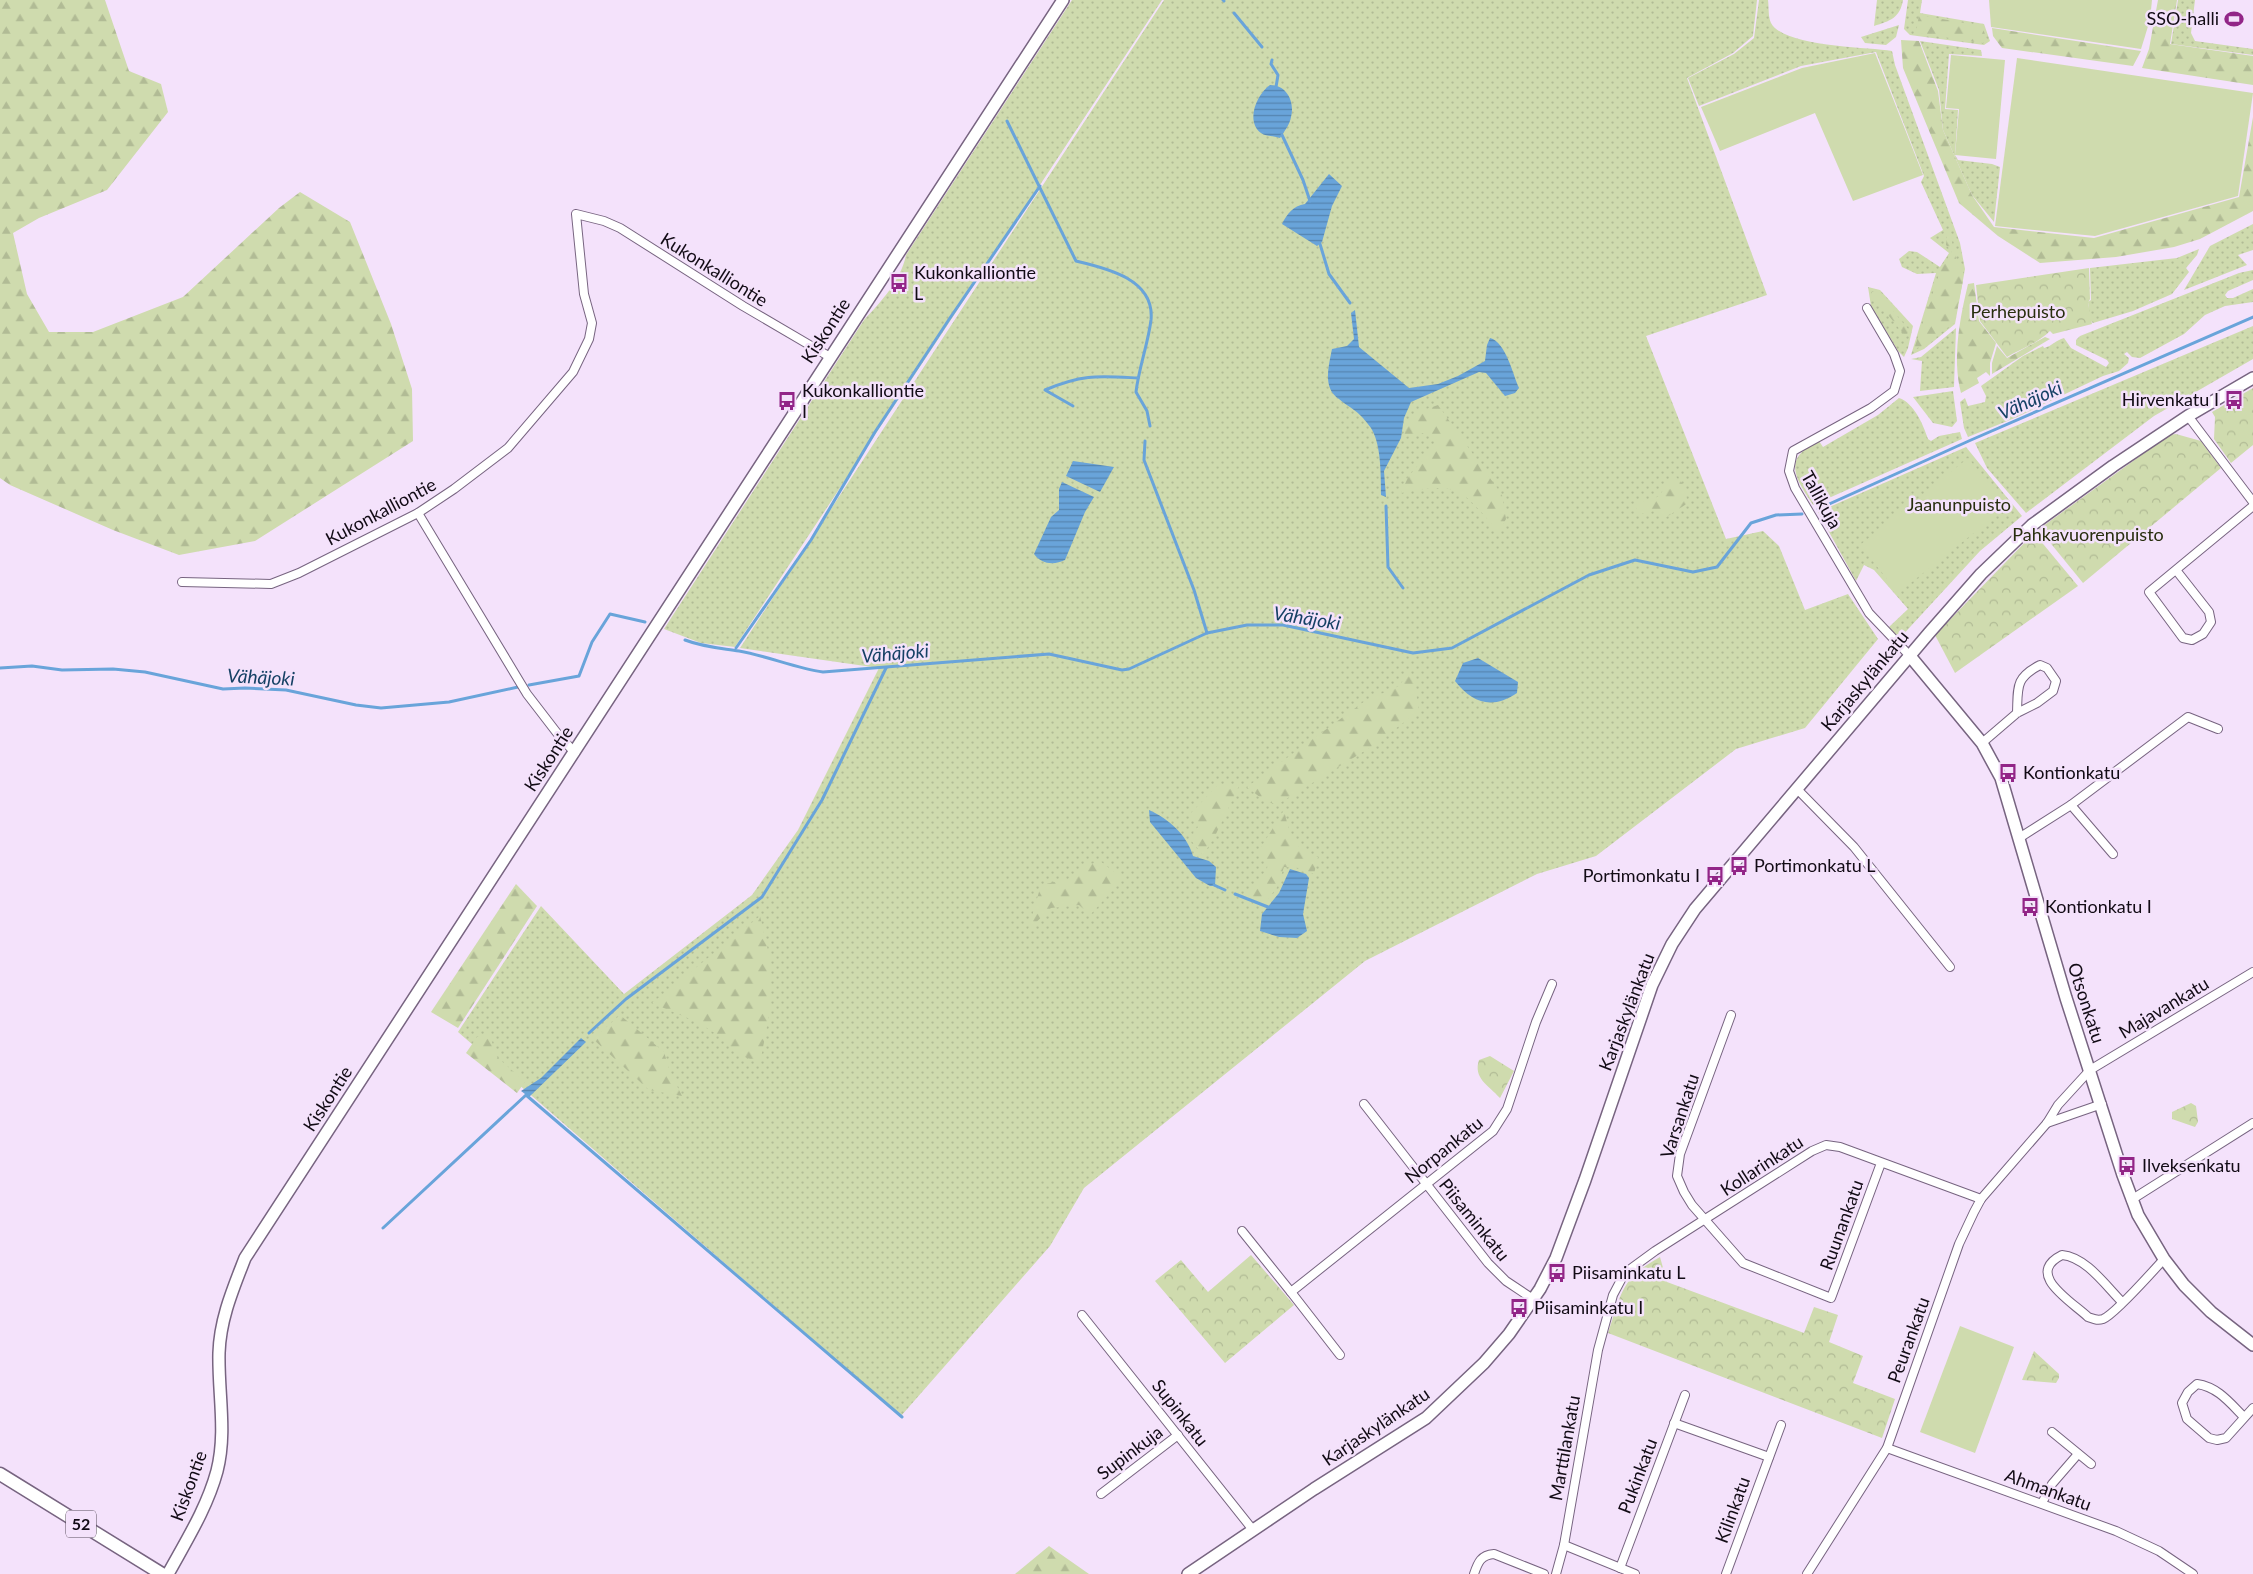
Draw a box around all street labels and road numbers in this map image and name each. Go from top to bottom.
street label: Kukonkalliontie [657,227,772,311]
street label: Kiskontie [796,294,854,367]
street label: Tallikuja [1797,467,1847,532]
street label: Kukonkalliontie [321,473,440,549]
street label: Karjaskylänkatu [1816,626,1913,735]
street label: Kiskontie [519,722,577,795]
street label: Karjaskylänkatu [1593,950,1659,1074]
street label: Otsonkatu [2064,960,2110,1046]
street label: Majavankatu [2115,972,2212,1043]
street label: Kiskontie [298,1062,356,1135]
street label: Varsankatu [1655,1071,1703,1161]
street label: Norpankatu [1400,1111,1487,1187]
street label: Kollarinkatu [1716,1130,1807,1200]
street label: Piisaminkatu [1435,1174,1515,1265]
street label: Ruunankatu [1815,1177,1868,1273]
street label: Peurankatu [1882,1294,1934,1386]
street label: Supinkatu [1148,1375,1214,1450]
street label: Karjaskylänkatu [1318,1382,1433,1470]
street label: Marttilankatu [1544,1394,1584,1502]
street label: Supinkuja [1092,1420,1167,1484]
street label: Pukinkatu [1613,1435,1661,1516]
street label: Kiskontie [165,1447,211,1524]
street label: Ahmankatu [2002,1463,2095,1515]
street label: Kilinkatu [1710,1473,1754,1546]
road number: 52 [66,1510,96,1538]

